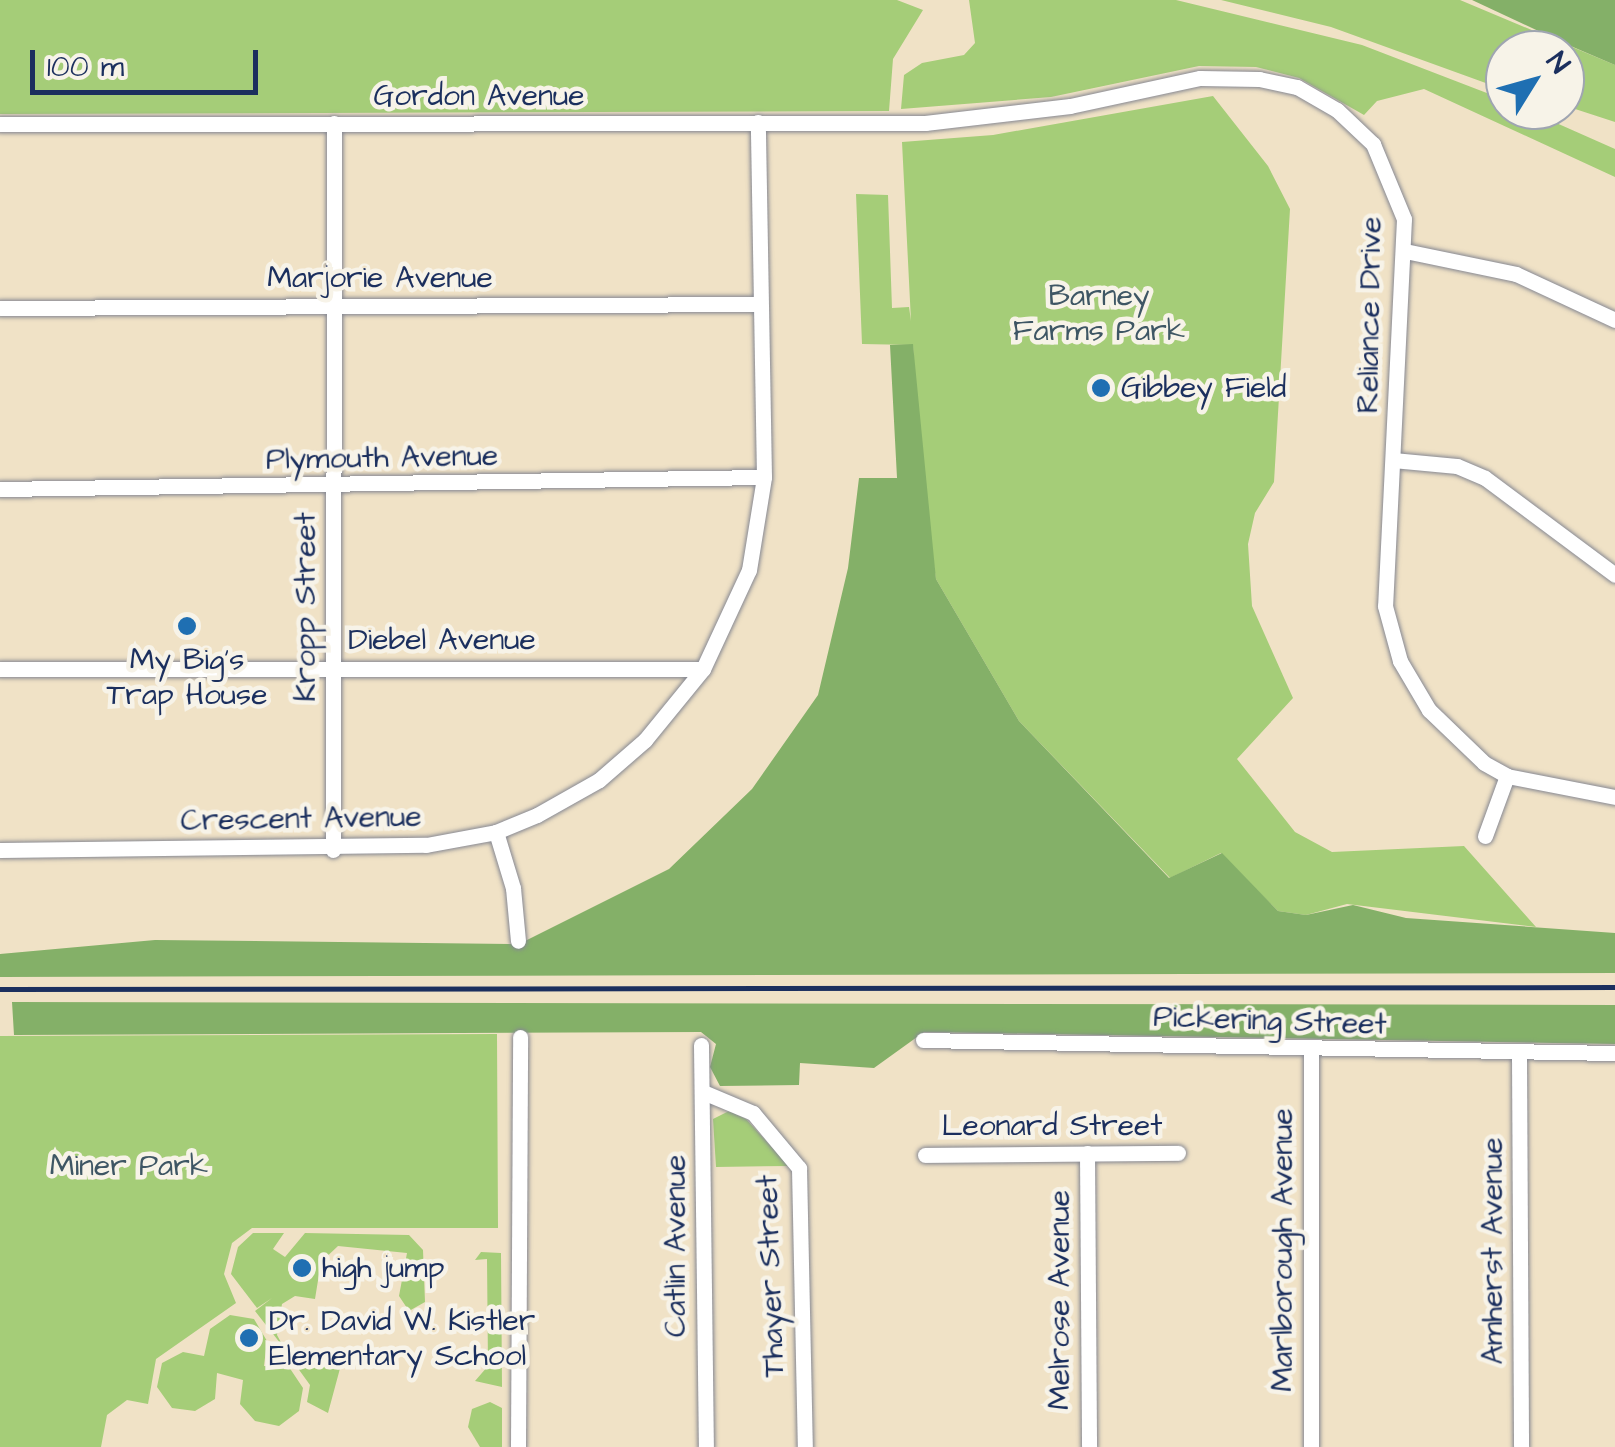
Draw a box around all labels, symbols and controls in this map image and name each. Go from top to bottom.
scale bar [35,30,262,92]
north arrow [1485,30,1585,130]
text: N [1537,44,1579,82]
text: 100 m [47,46,124,88]
street label: Gordon Avenue [374,78,584,114]
street label: Reliance Drive [1350,216,1390,414]
street label: Marjorie Avenue [267,260,493,296]
park label: Barney Farms Park [1013,278,1185,348]
place label: Gibbey Field [1121,370,1286,406]
marker: Gibbey Field [1090,377,1112,399]
street label: Plymouth Avenue [266,438,498,478]
street label: Kropp Street [288,512,324,702]
marker: My Big's Trap House [176,615,198,637]
street label: Diebel Avenue [348,622,536,658]
place label: My Big's Trap House [107,642,267,712]
street label: Crescent Avenue [180,799,422,839]
street label: Pickering Street [1153,999,1387,1043]
street label: Leonard Street [942,1108,1162,1144]
street label: Marlborough Avenue [1265,1108,1301,1392]
street label: Amherst Avenue [1475,1138,1511,1364]
park label: Miner Park [50,1148,208,1184]
street label: Catlin Avenue [658,1155,694,1337]
street label: Thayer Street [749,1174,793,1378]
street label: Melrose Avenue [1042,1190,1078,1410]
place label: high jump [322,1250,444,1286]
marker: high jump [291,1257,313,1279]
place label: Dr. David W. Kistler Elementary School [269,1303,535,1374]
marker: Dr. David W. Kistler Elementary School [238,1327,260,1349]

